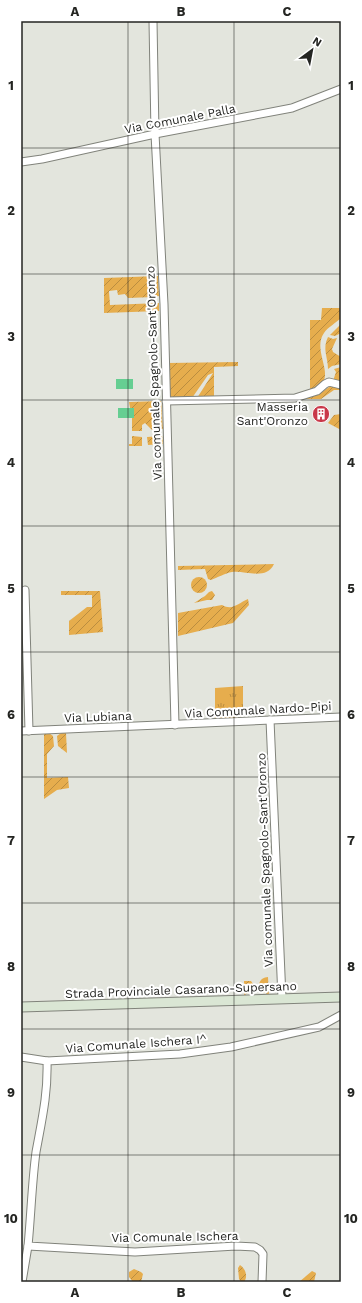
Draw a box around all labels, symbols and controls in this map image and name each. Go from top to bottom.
text: A [71,4,80,19]
text: B [177,4,186,19]
text: C [283,4,292,19]
north arrow [292,30,332,70]
text: N [310,34,324,50]
text: 1 [8,78,14,93]
text: 1 [348,78,354,93]
street label: Via Comunale Palla [123,101,237,137]
text: 2 [7,203,15,218]
text: 2 [347,203,355,218]
street label: Via comunale Spagnolo-Sant'Oronzo [143,266,165,480]
text: 3 [7,329,15,344]
text: 3 [347,329,355,344]
place label: Masseria Sant'Oronzo [237,400,308,428]
building icon: Masseria Sant'Oronzo [311,404,331,424]
text: 4 [7,455,16,470]
text: 4 [347,455,356,470]
text: 5 [7,581,15,596]
text: 5 [347,581,355,596]
street label: Via Comunale Nardo-Pipi [184,699,332,721]
text: 6 [7,707,15,722]
text: 6 [347,707,355,722]
street label: Via Lubiana [64,709,132,725]
street label: Via comunale Spagnolo-Sant'Oronzo [254,753,276,967]
text: 7 [7,833,15,848]
text: 7 [347,833,355,848]
text: 8 [7,959,15,974]
text: 8 [347,959,355,974]
street label: Strada Provinciale Casarano-Supersano [65,979,297,1001]
street label: Via Comunale Ischera I^ [65,1032,207,1056]
text: 9 [7,1085,15,1100]
text: 9 [347,1085,355,1100]
text: 10 [4,1211,18,1226]
text: 10 [344,1211,358,1226]
street label: Via Comunale Ischera [111,1229,239,1245]
text: A [71,1285,80,1300]
text: B [177,1285,186,1300]
text: C [283,1285,292,1300]

